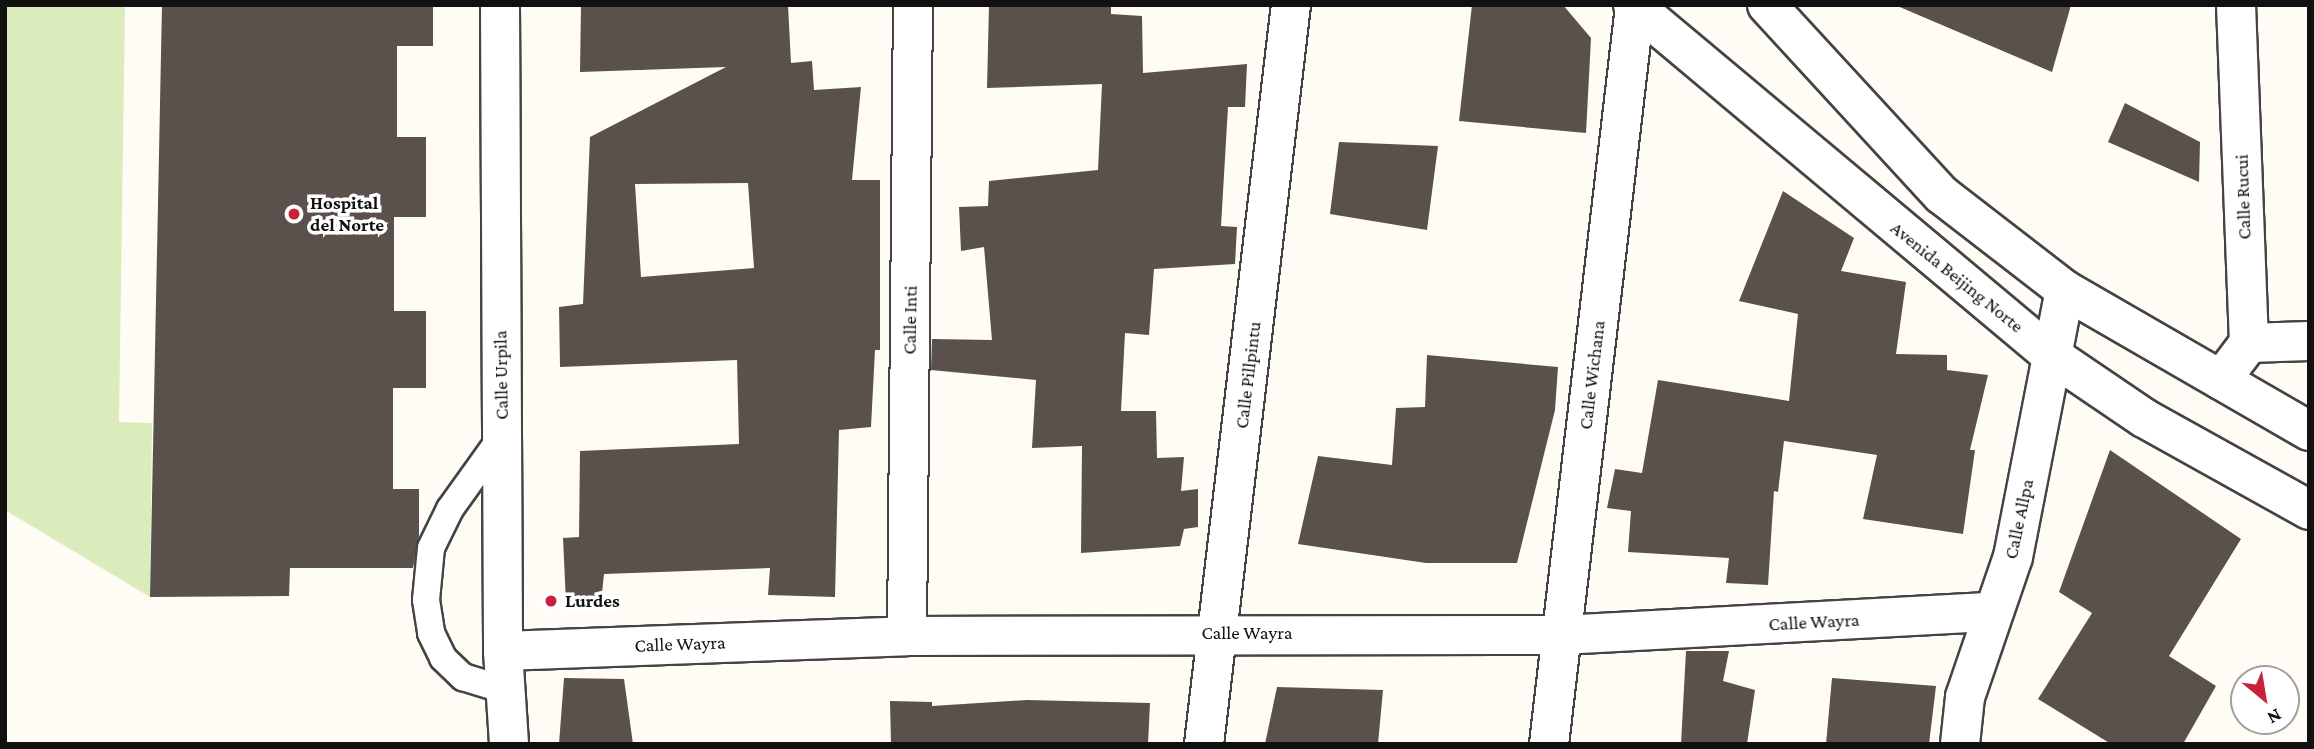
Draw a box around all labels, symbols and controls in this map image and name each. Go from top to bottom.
street label: Calle Rucui [2230,154,2256,240]
place label: Hospital del Norte [310,192,384,236]
marker: Hospital del Norte [284,204,304,224]
street label: Avenida Beijing Norte [1886,216,2028,338]
street label: Calle Inti [898,285,922,355]
street label: Calle Wichana [1574,319,1610,431]
street label: Calle Pillpintu [1230,320,1266,430]
street label: Calle Urpila [489,330,513,420]
street label: Calle Allpa [1999,477,2039,561]
place label: Lurdes [565,590,620,612]
marker: Lurdes [543,593,559,609]
street label: Calle Wayra [1768,608,1860,636]
street label: Calle Wayra [1201,622,1293,644]
street label: Calle Wayra [634,631,726,657]
north arrow [2230,665,2300,735]
text: N [2264,705,2286,729]

